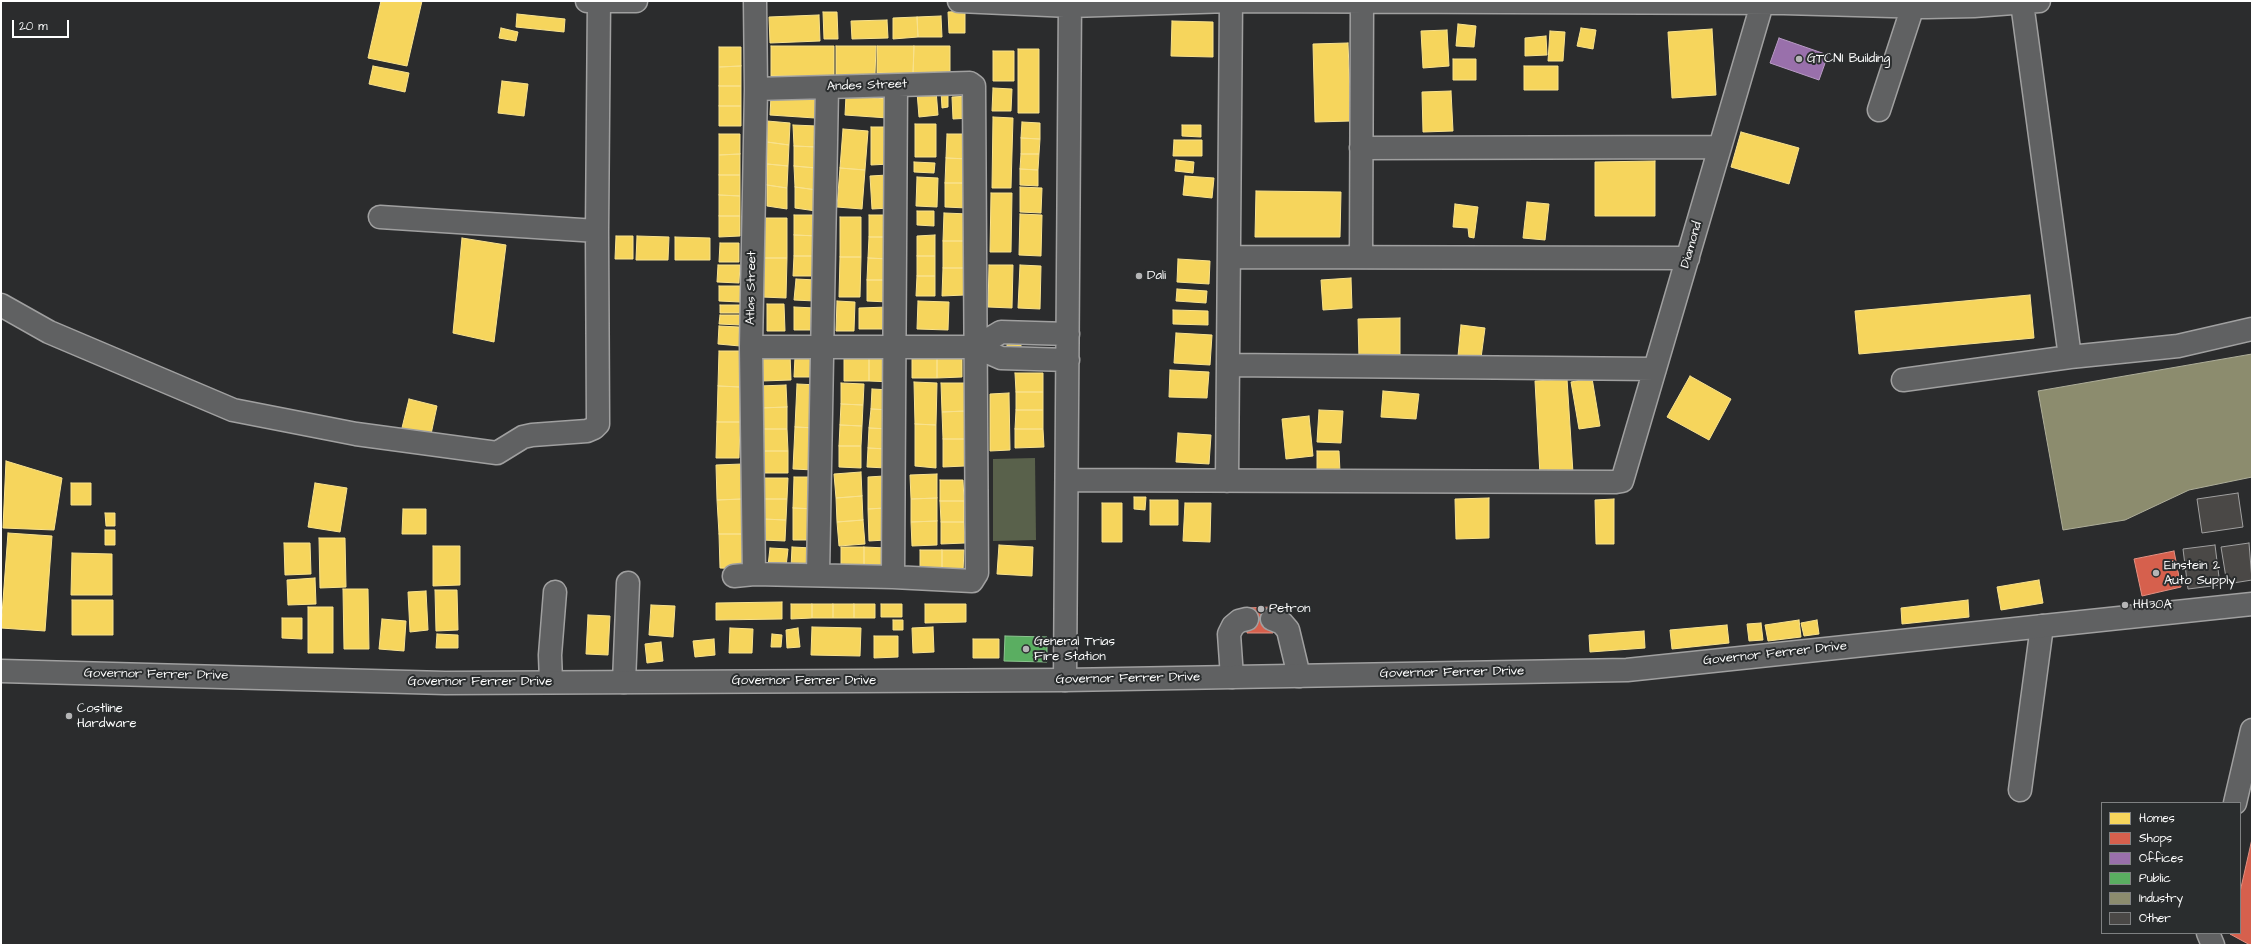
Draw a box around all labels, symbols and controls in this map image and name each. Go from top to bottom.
scale bar [14,12,71,38]
text: 20 m [19,18,48,35]
place label: GTCNI Building [1807,51,1890,67]
marker: GTCNI Building [1794,54,1804,64]
street label: Andes Street [827,77,907,95]
street label: Diamond [1678,220,1706,270]
street label: Atlas Street [744,251,760,325]
place label: Dali [1147,268,1166,284]
marker: Dali [1134,271,1144,281]
place label: Einstein 2 Auto Supply [2164,558,2235,589]
marker: Einstein 2 Auto Supply [2151,568,2161,578]
place label: HH30A [2133,597,2172,613]
marker: HH30A [2120,600,2130,610]
place label: Petron [1269,601,1311,617]
marker: Petron [1256,604,1266,614]
place label: General Trias Fire Station [1034,634,1115,665]
street label: Governor Ferrer Drive [1702,639,1848,669]
marker: General Trias Fire Station [1021,644,1031,654]
street label: Governor Ferrer Drive [1380,664,1524,682]
street label: Governor Ferrer Drive [84,666,228,684]
street label: Governor Ferrer Drive [1056,670,1200,688]
street label: Governor Ferrer Drive [732,673,876,689]
street label: Governor Ferrer Drive [408,674,552,690]
place label: Costline Hardware [77,701,137,732]
marker: Costline Hardware [64,711,74,721]
legend [2101,802,2241,934]
text: Homes [2139,810,2175,827]
text: Shops [2139,830,2172,847]
text: Offices [2139,850,2183,867]
text: Public [2139,870,2171,887]
text: Industry [2139,890,2183,907]
text: Other [2139,910,2171,927]

